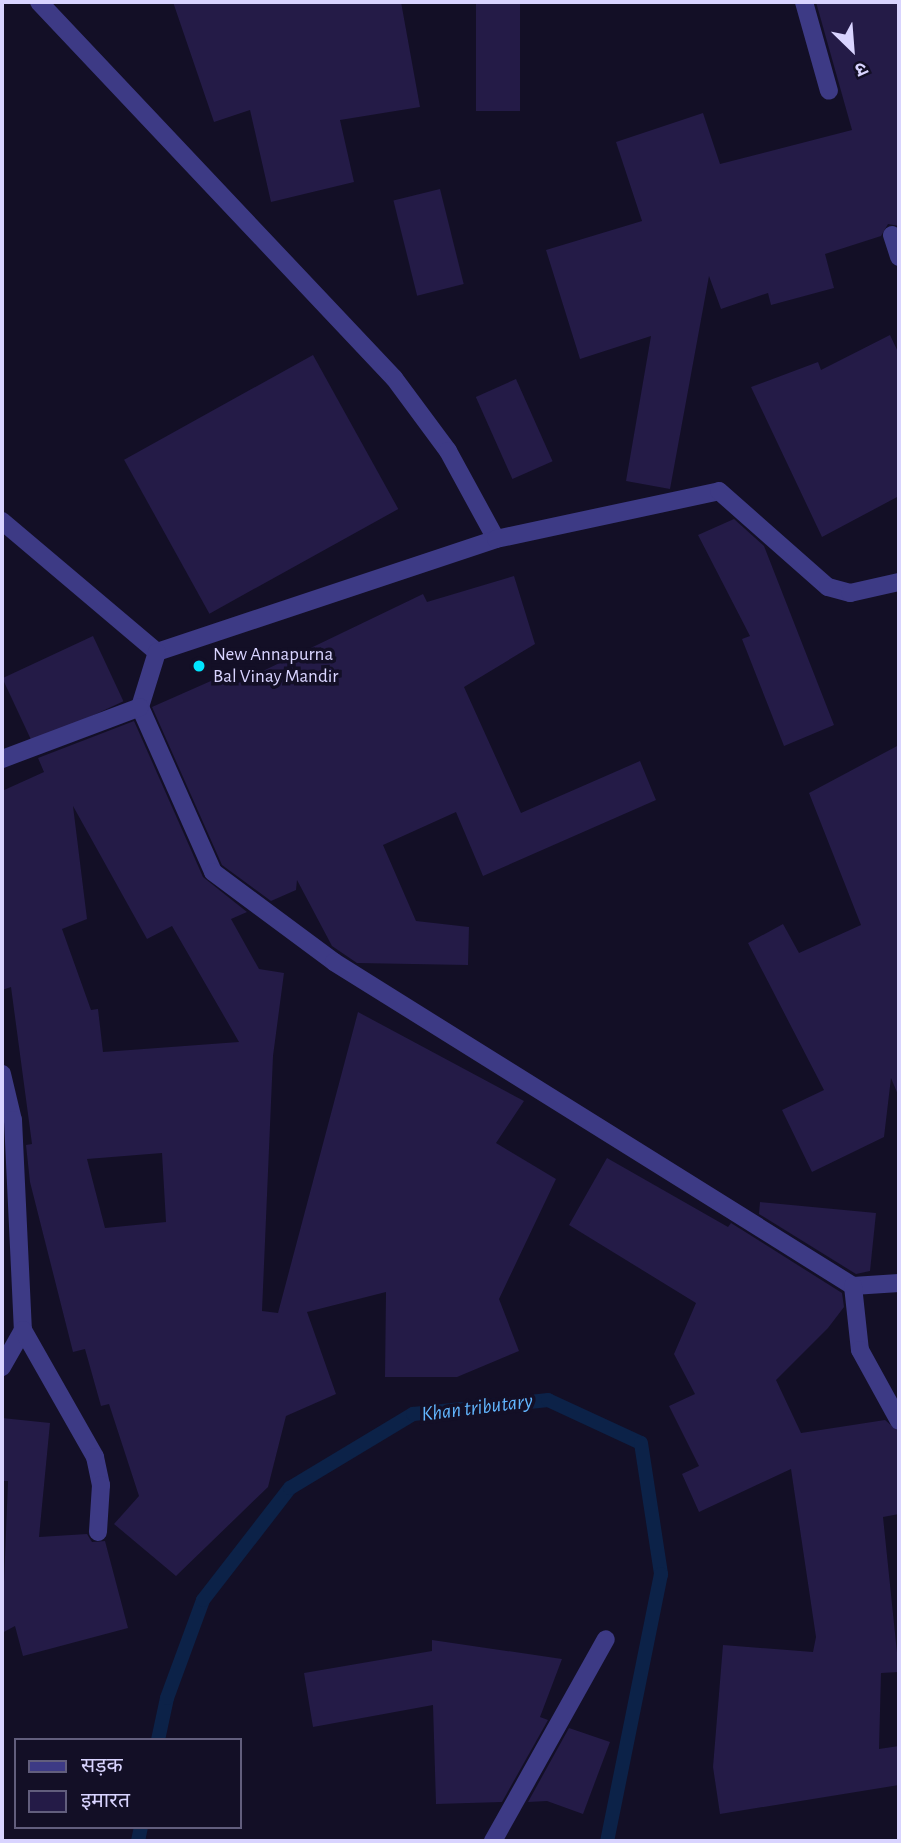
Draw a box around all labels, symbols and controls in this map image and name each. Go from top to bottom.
north arrow [817,14,887,84]
text: उ [852,58,870,79]
place label: New Annapurna Bal Vinay Mandir [213,644,338,688]
marker: New Annapurna Bal Vinay Mandir [191,658,207,674]
water label: Khan tributary [420,1389,534,1427]
legend [14,1738,242,1829]
text: सड़क [81,1755,123,1776]
text: इमारत [81,1790,130,1811]

